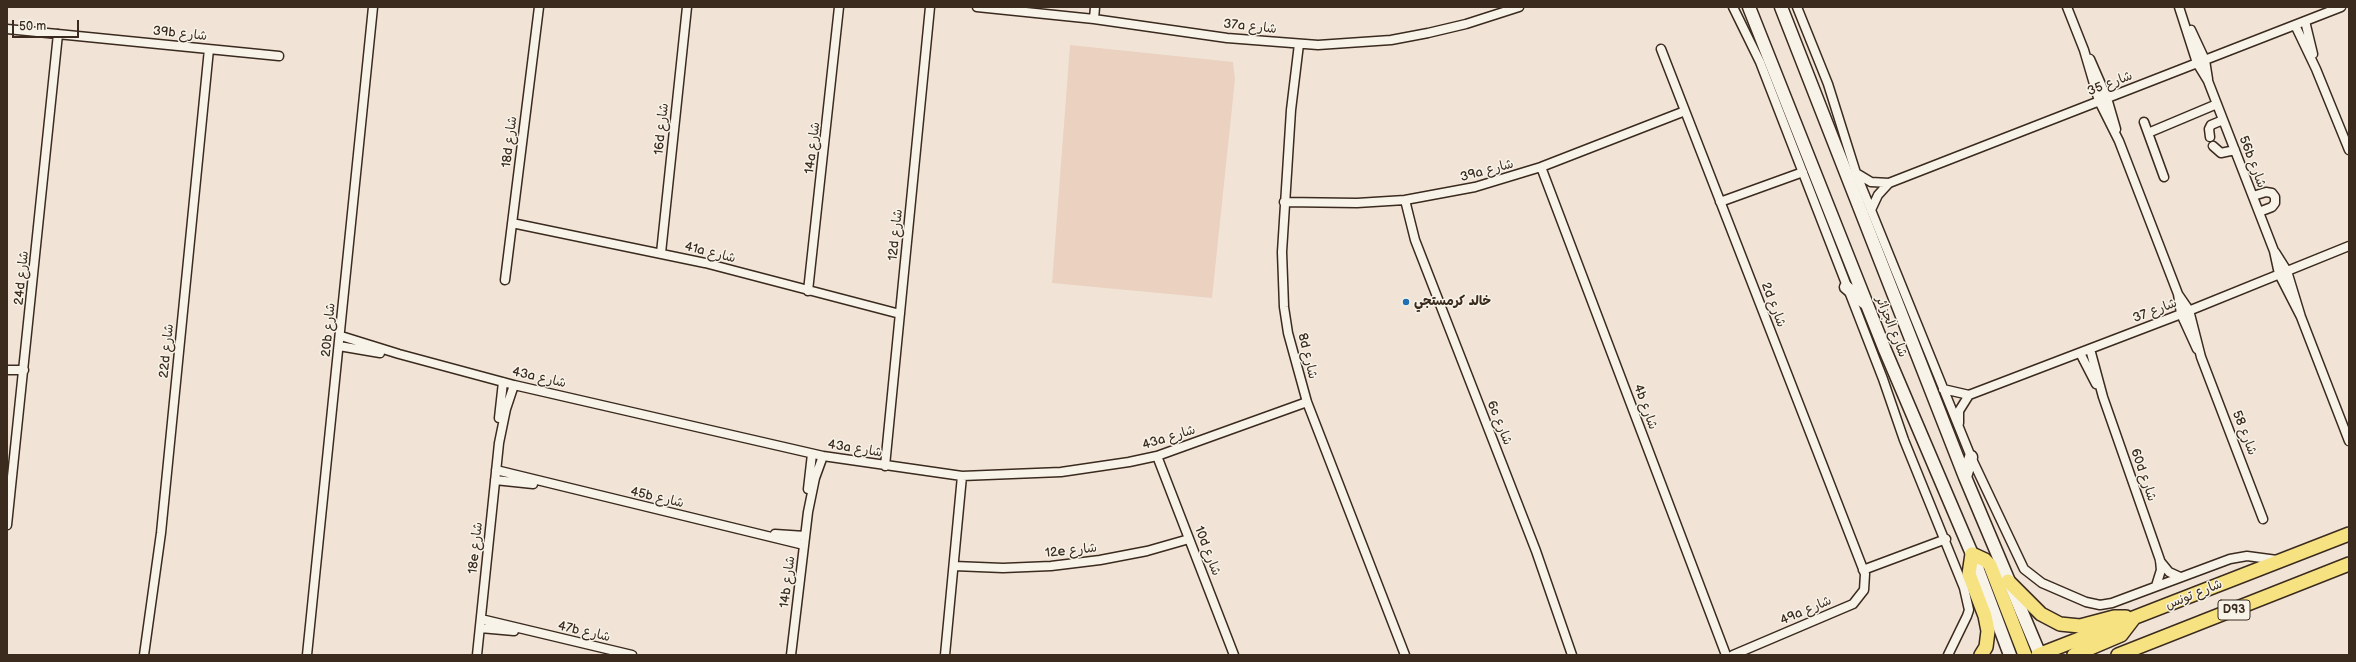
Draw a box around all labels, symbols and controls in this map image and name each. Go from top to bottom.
scale bar [14,12,81,38]
street label: 37a شارع [1223,16,1277,38]
text: 50 m [19,19,46,34]
street label: 39b شارع [152,23,208,45]
street label: شارع 35 [2085,68,2135,100]
street label: 16d شارع [652,102,672,156]
street label: 18d شارع [499,115,521,169]
street label: 14a شارع [802,121,824,175]
street label: 56b شارع [2235,134,2269,190]
street label: 39a شارع [1459,156,1515,186]
street label: 12d شارع [886,208,906,262]
street label: 41a شارع [683,239,737,267]
street label: 24d شارع [11,250,33,306]
street label: 2d شارع [1757,280,1789,330]
place label: خالد كرمستجي [1414,294,1491,310]
street label: شارع الجزائر [1872,294,1910,360]
street label: شارع 37 [2131,295,2179,327]
marker: خالد كرمستجي [1401,297,1411,307]
street label: 20b شارع [319,302,339,358]
street label: 22d شارع [156,323,178,379]
street label: 8d شارع [1294,331,1320,381]
street label: 43a شارع [510,364,568,392]
street label: 4b شارع [1630,382,1660,432]
street label: 6c شارع [1483,399,1515,447]
street label: شارع 58 [2228,408,2260,458]
street label: 43a شارع [1140,423,1198,453]
street label: 43a شارع [827,437,883,461]
street label: 60d شارع [2127,447,2159,503]
street label: 45b شارع [629,484,685,512]
street label: 18e شارع [466,521,486,575]
street label: 10d شارع [1190,524,1224,578]
street label: 12e شارع [1044,541,1098,561]
street label: 14b شارع [777,555,799,609]
street label: شارع تونس [2163,577,2225,613]
street label: 49a شارع [1778,593,1834,629]
road number: D93 [2218,600,2250,620]
street label: 47b شارع [556,618,612,646]

